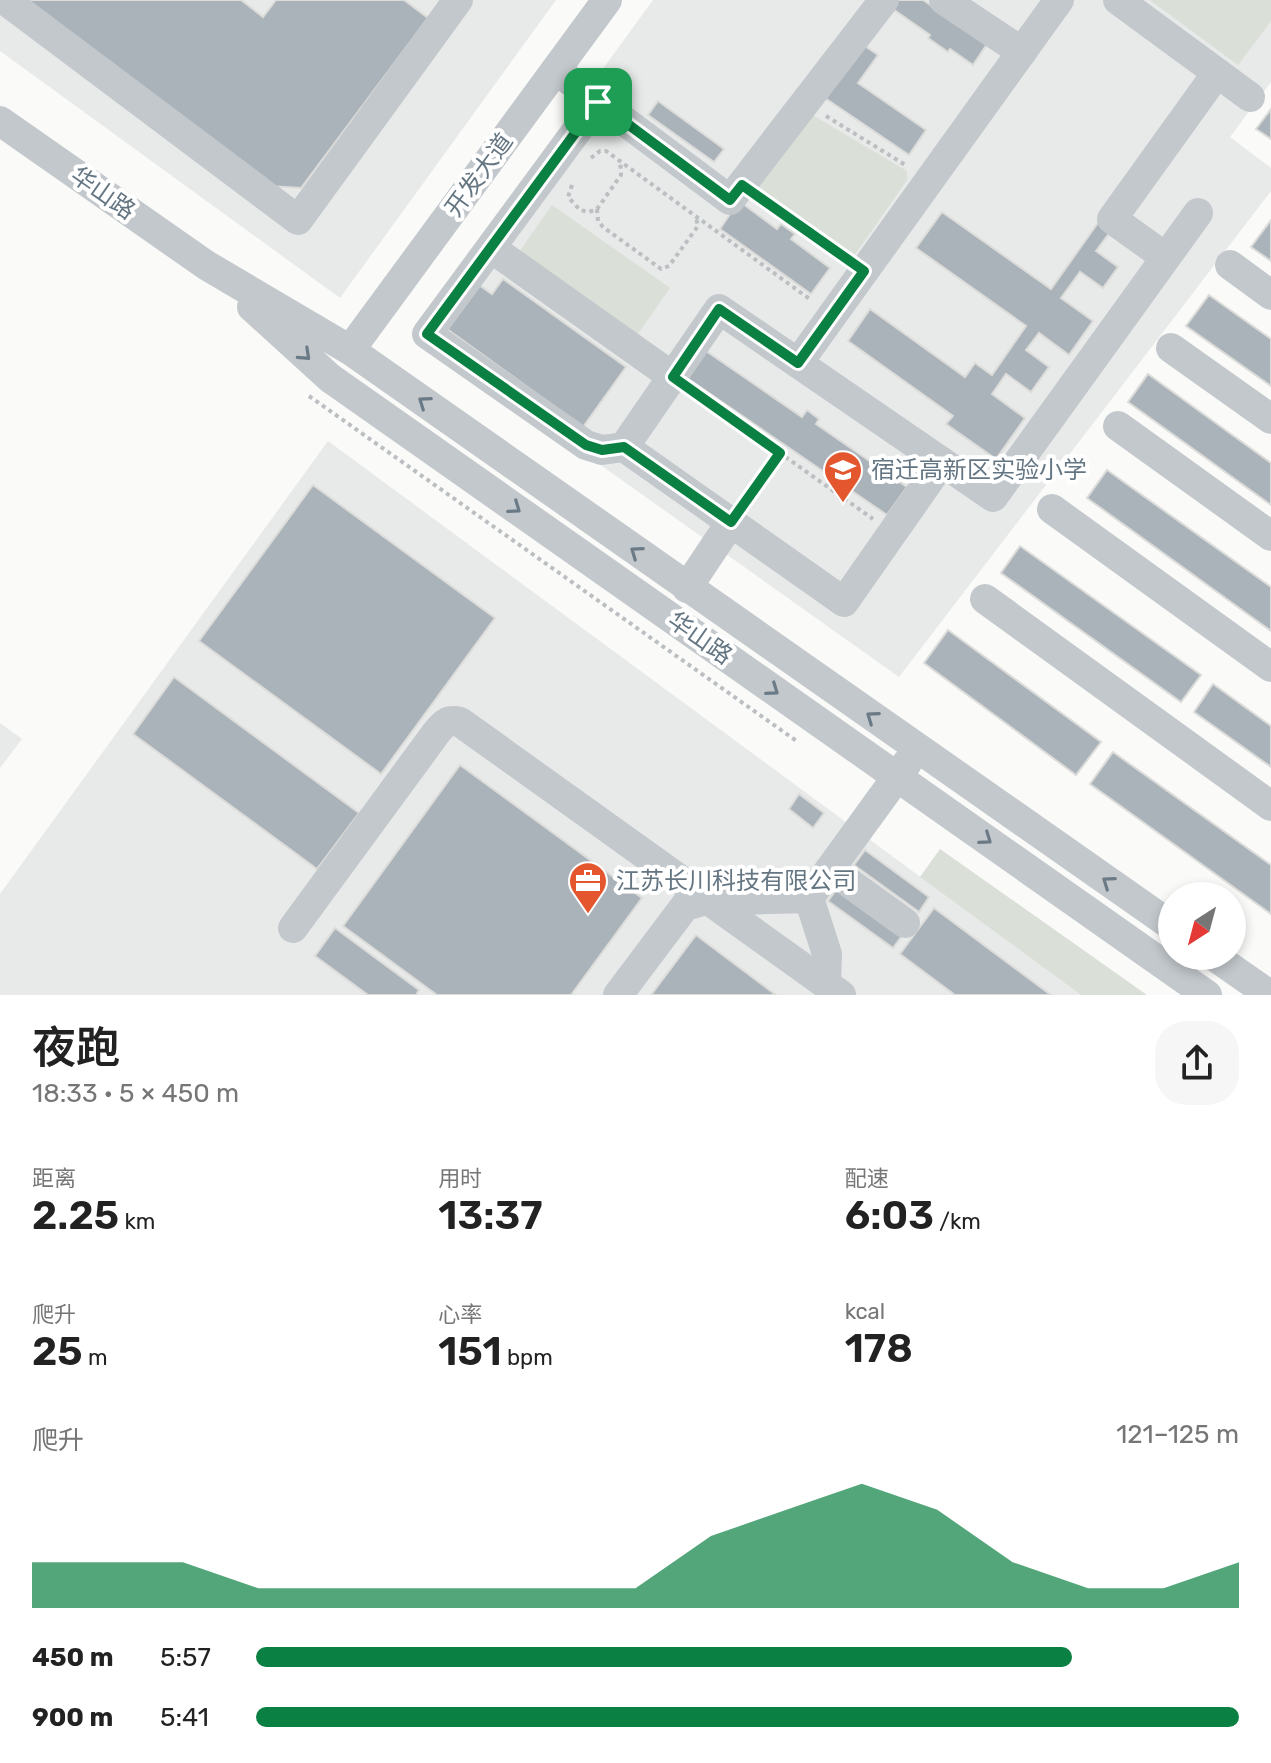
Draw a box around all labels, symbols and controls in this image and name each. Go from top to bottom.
pin [564,68,632,136]
icon: arrive [576,80,620,124]
street label: 开发大道 [439,128,519,222]
street label: 华山路 [65,161,141,225]
one-way arrow [295,346,310,360]
one-way arrow [418,397,432,412]
school or university icon: 宿迁高新区实验小学 [822,449,864,504]
place label: 宿迁高新区实验小学 [871,456,1087,484]
one-way arrow [506,498,520,513]
one-way arrow [630,547,645,562]
street label: 华山路 [662,606,738,670]
one-way arrow [765,680,779,695]
one-way arrow [867,712,881,727]
one-way arrow [978,830,992,844]
office icon: 江苏长川科技有限公司 [567,860,609,915]
place label: 江苏长川科技有限公司 [616,867,856,895]
one-way arrow [1103,877,1117,892]
north arrow [1158,882,1246,970]
map controls [1158,882,1246,970]
button: share [1155,1021,1239,1105]
text: 夜跑 [32,1022,120,1074]
text: 18:33 · 5 × 450 m [32,1078,239,1109]
text: 距离 [32,1165,76,1192]
text: 用时 [438,1165,482,1192]
text: 配速 [845,1165,889,1192]
text: 2.25 [32,1192,119,1239]
text: 13:37 [438,1192,543,1239]
text: 6:03 [845,1192,934,1239]
text: km [119,1208,155,1235]
text: /km [934,1208,981,1235]
text: kcal [845,1298,885,1325]
text: 爬升 [32,1301,76,1328]
text: 心率 [438,1301,482,1328]
text: 178 [845,1325,913,1372]
text: 25 [32,1328,83,1375]
text: 151 [438,1328,502,1375]
text: m [83,1344,108,1371]
text: bpm [502,1344,553,1371]
text: 121–125 m [1116,1419,1239,1450]
text: 爬升 [32,1425,84,1456]
text: 450 m [32,1642,114,1673]
text: 5:57 [160,1642,211,1673]
text: 900 m [32,1702,113,1733]
text: 5:41 [160,1702,209,1733]

